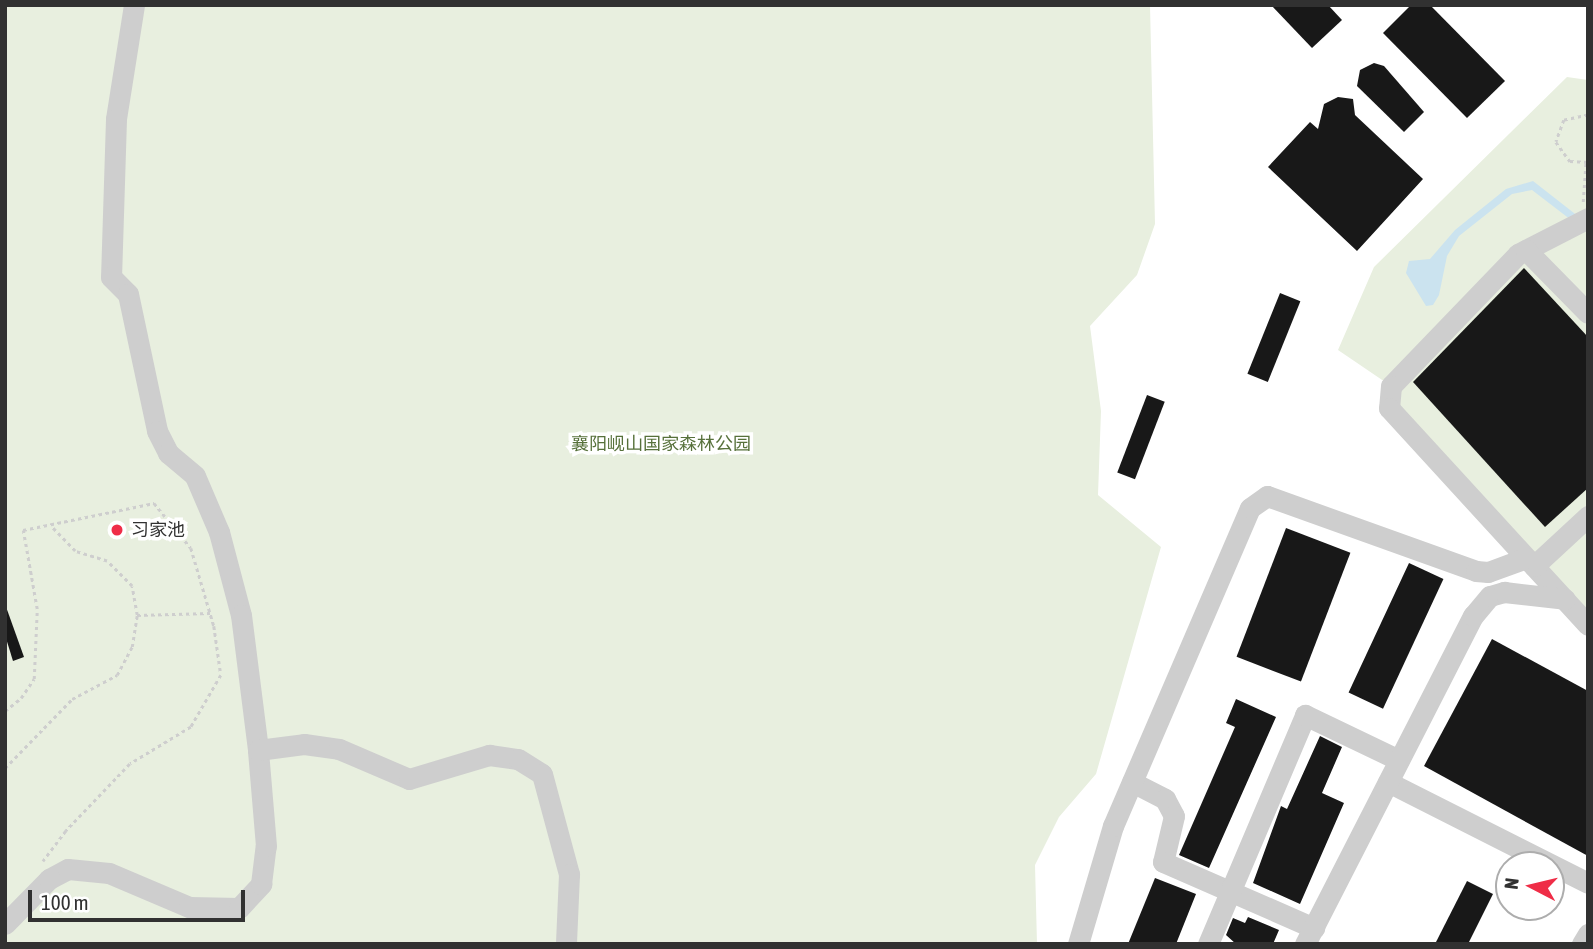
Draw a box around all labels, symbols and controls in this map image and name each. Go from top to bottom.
park label: 襄阳岘山国家森林公园 [571,433,751,455]
place label: 习家池 [131,519,185,541]
marker: 习家池 [109,522,125,538]
north arrow [1495,851,1565,921]
scale bar [32,876,248,920]
text: N [1500,877,1523,891]
text: 100 m [41,890,89,914]

